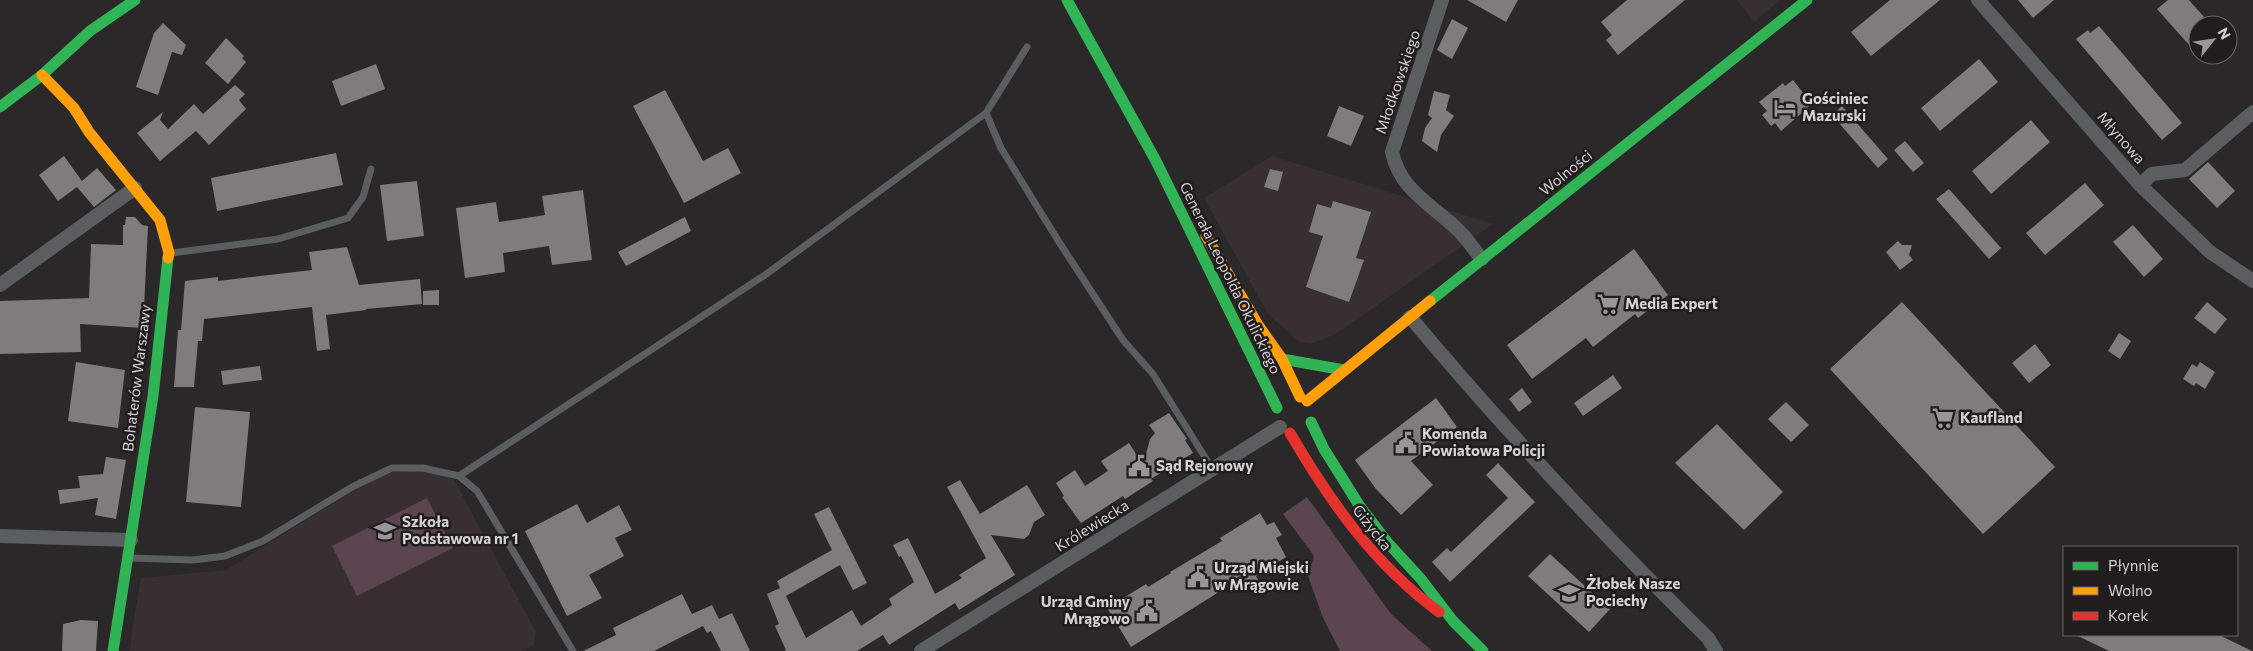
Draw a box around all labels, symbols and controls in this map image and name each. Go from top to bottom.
north arrow [2188,15,2238,65]
text: N [2215,24,2235,42]
street label: Młodkowskiego [1371,27,1423,136]
place label: Gościniec Mazurski [1802,89,1868,124]
hotel icon: Gościniec Mazurski [1772,95,1798,121]
street label: Młynowa [2094,107,2149,167]
street label: Wolności [1535,146,1595,199]
street label: Generała Leopolda Okulickiego [1176,179,1285,377]
supermarket icon: Media Expert [1595,291,1621,317]
place label: Media Expert [1625,294,1718,312]
street label: Bohaterów Warszawy [118,303,154,453]
supermarket icon: Kaufland [1930,405,1956,431]
place label: Kaufland [1960,408,2023,426]
place label: Komenda Powiatowa Policji [1422,424,1545,459]
public building icon: Komenda Powiatowa Policji [1393,430,1419,456]
public building icon: Sąd Rejonowy [1126,453,1152,479]
place label: Sąd Rejonowy [1156,456,1254,474]
street label: Królewiecka [1051,495,1132,555]
street label: Giżycka [1349,501,1396,554]
place label: Szkoła Podstawowa nr 1 [402,512,519,547]
school or university icon: Szkoła Podstawowa nr 1 [372,518,398,544]
legend [2063,546,2238,636]
text: Płynnie [2108,556,2159,574]
place label: Urząd Miejski w Mrągowie [1214,558,1309,593]
public building icon: Urząd Miejski w Mrągowie [1185,564,1211,590]
place label: Żłobek Nasze Pociechy [1586,574,1680,609]
school or university icon: Żłobek Nasze Pociechy [1556,580,1582,606]
text: Wolno [2108,581,2153,599]
place label: Urząd Gminy Mrągowo [1041,592,1131,627]
public building icon: Urząd Gminy Mrągowo [1134,598,1160,624]
text: Korek [2108,606,2148,624]

